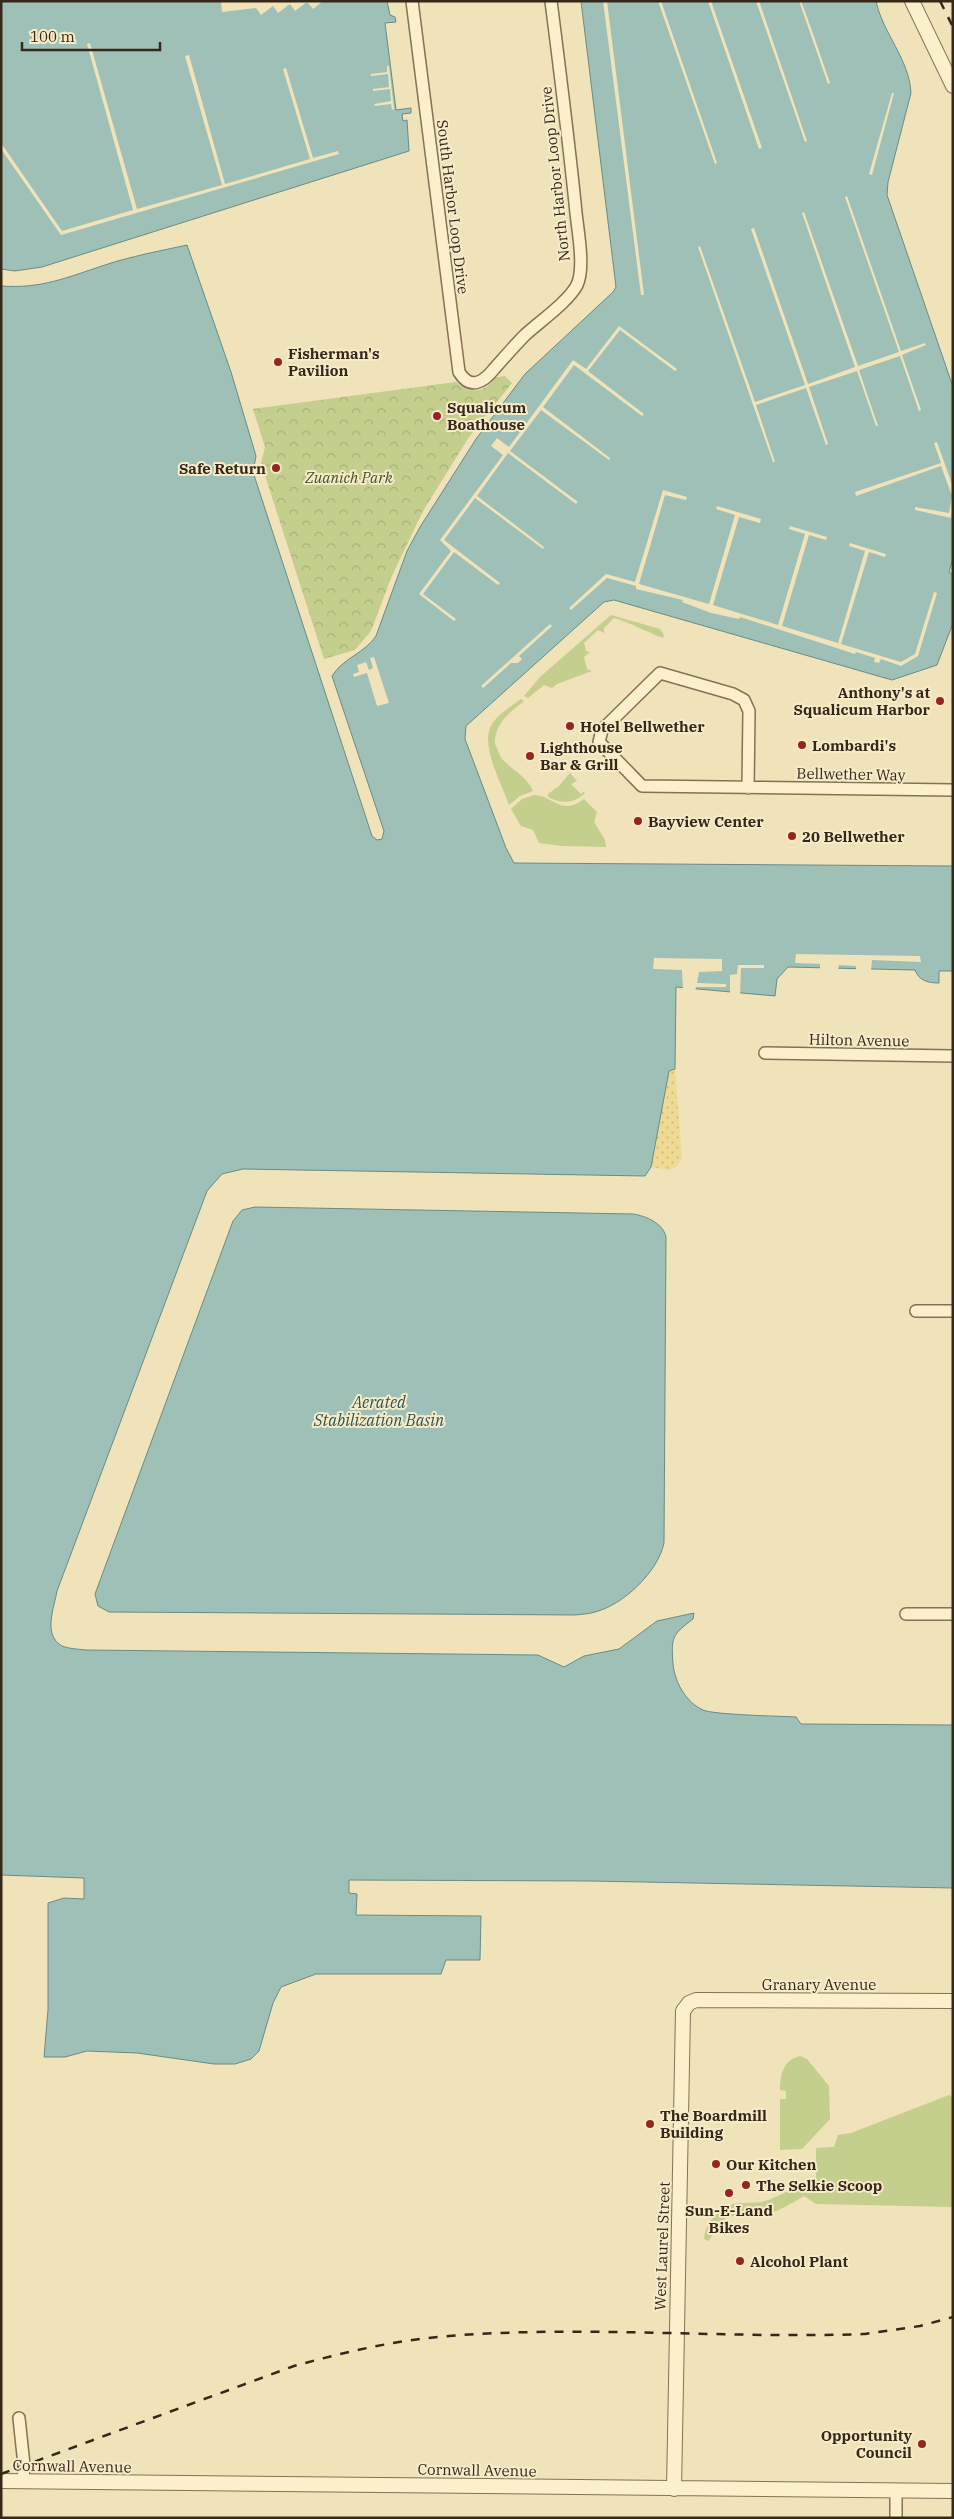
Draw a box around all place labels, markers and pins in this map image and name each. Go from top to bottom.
place label: Fisherman's Pavilion [288,344,380,380]
marker: Fisherman's Pavilion [272,356,284,368]
place label: Squalicum Boathouse [447,398,527,434]
marker: Squalicum Boathouse [431,410,443,422]
place label: Safe Return [179,459,266,478]
marker: Safe Return [270,462,282,474]
place label: Anthony's at Squalicum Harbor [793,683,931,719]
marker: Anthony's at Squalicum Harbor [934,695,946,707]
place label: Hotel Bellwether [580,717,705,736]
marker: Hotel Bellwether [564,720,576,732]
place label: Lombardi's [812,736,896,755]
place label: Lighthouse Bar & Grill [540,738,623,774]
marker: Lombardi's [796,739,808,751]
marker: Lighthouse Bar & Grill [524,750,536,762]
place label: Bayview Center [648,812,764,831]
marker: Bayview Center [632,815,644,827]
place label: 20 Bellwether [802,827,905,846]
marker: 20 Bellwether [786,830,798,842]
place label: The Boardmill Building [660,2106,767,2142]
marker: The Boardmill Building [644,2118,656,2130]
place label: Our Kitchen [726,2155,816,2174]
marker: Our Kitchen [710,2158,722,2170]
place label: The Selkie Scoop [756,2176,882,2195]
marker: The Selkie Scoop [740,2179,752,2191]
marker: Sun-E-Land Bikes [723,2187,735,2199]
place label: Sun-E-Land Bikes [685,2201,774,2237]
place label: Alcohol Plant [750,2252,849,2271]
marker: Alcohol Plant [734,2255,746,2267]
place label: Opportunity Council [821,2426,912,2462]
marker: Opportunity Council [916,2438,928,2450]

